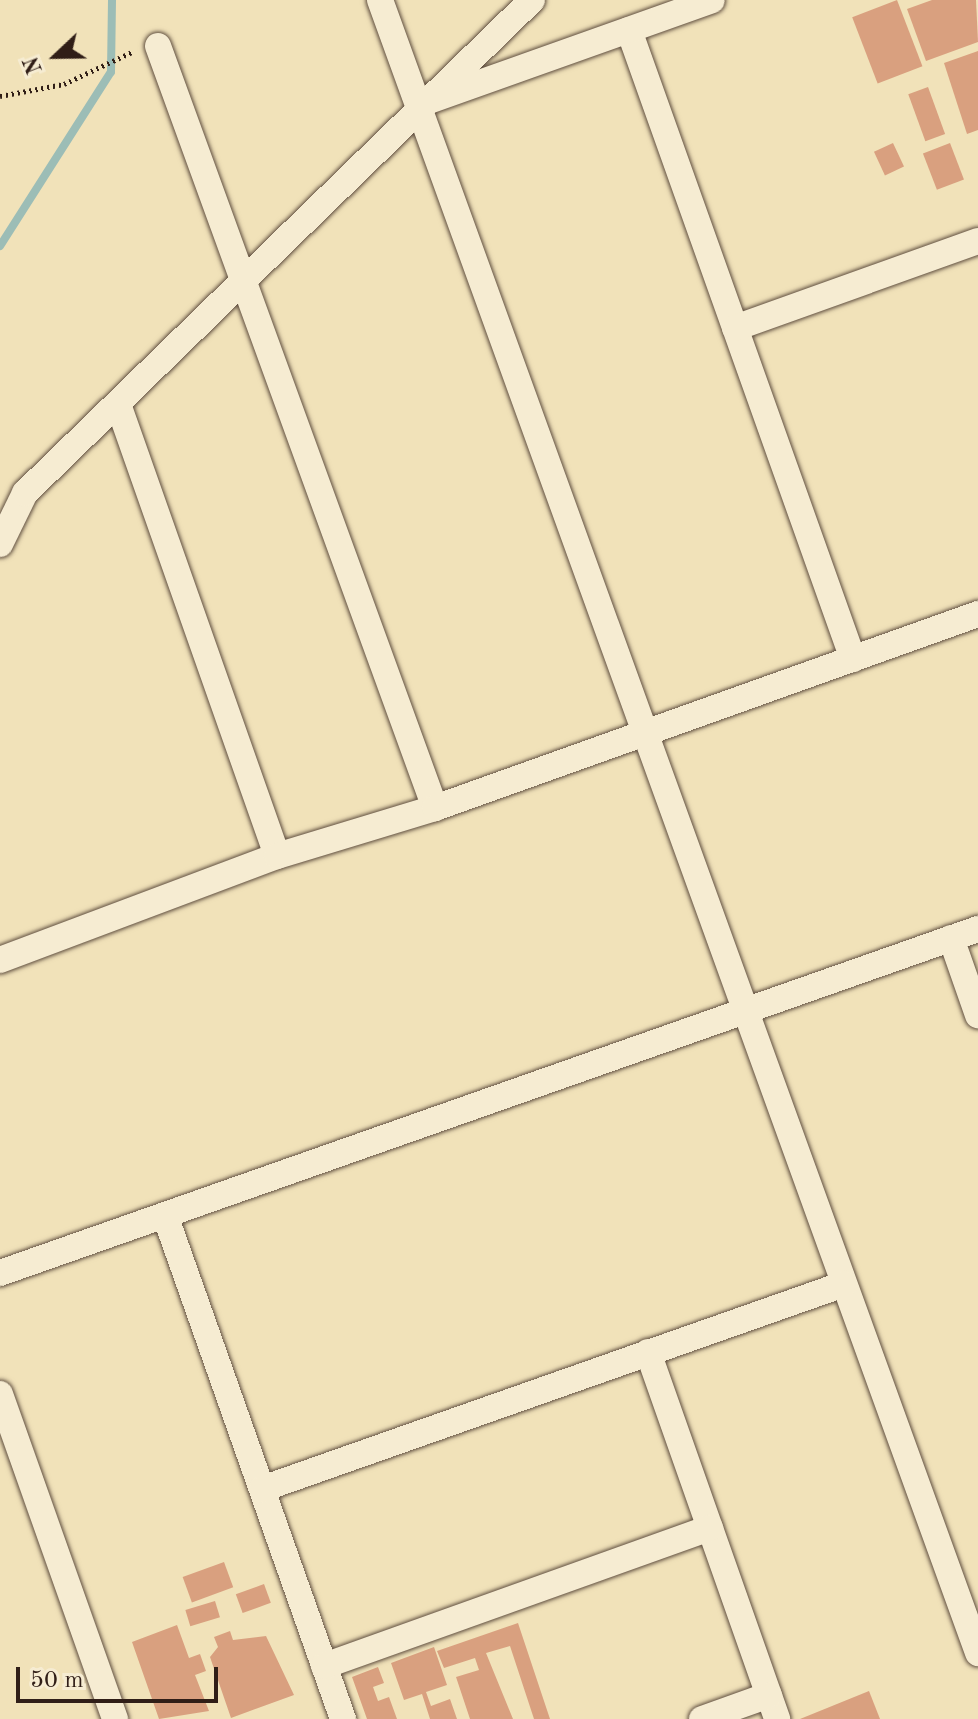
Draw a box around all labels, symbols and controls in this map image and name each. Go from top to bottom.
north arrow [16,16,96,96]
text: N [20,53,47,77]
scale bar [20,1651,222,1701]
text: 50 m [30,1669,84,1693]

